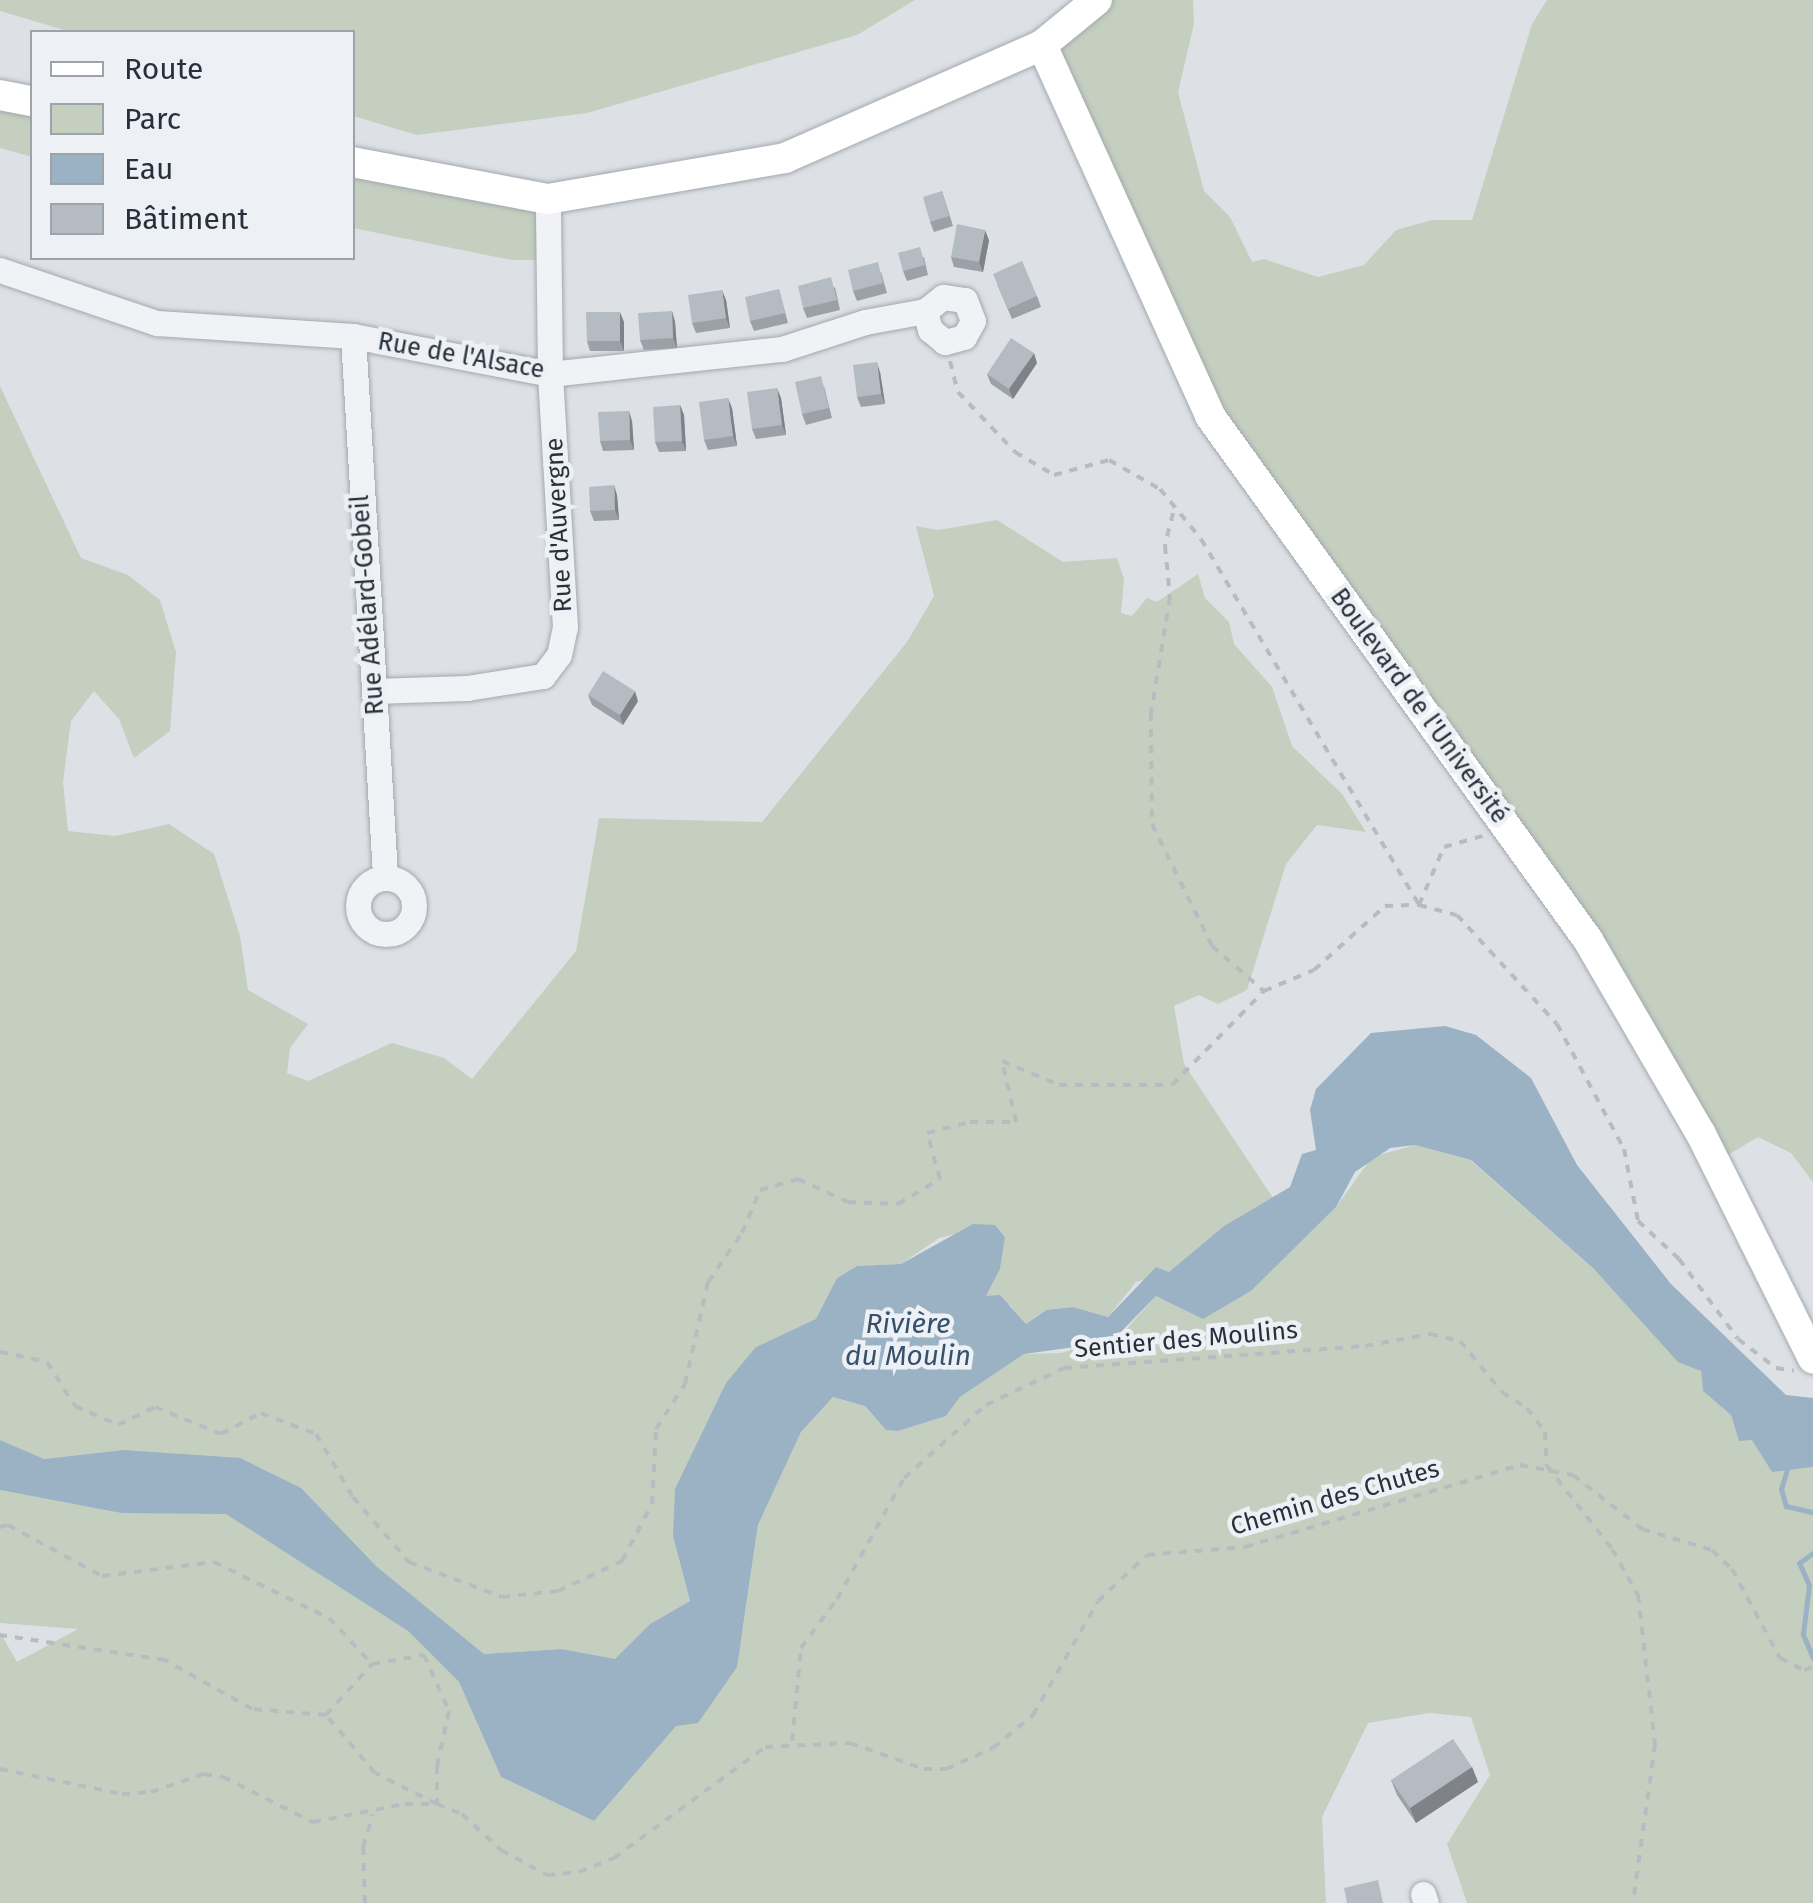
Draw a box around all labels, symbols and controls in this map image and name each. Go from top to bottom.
legend [30,30,355,260]
text: Route [124,51,203,87]
text: Parc [124,101,181,137]
text: Eau [124,151,173,187]
text: Bâtiment [124,201,248,237]
street label: Rue de l'Alsace [375,327,547,385]
street label: Rue d'Auvergne [539,437,579,613]
street label: Rue Adélard-Gobeil [345,494,391,716]
street label: Boulevard de l'Université [1324,583,1514,829]
water label: Rivière du Moulin [845,1307,971,1373]
street label: Sentier des Moulins [1073,1315,1299,1365]
street label: Chemin des Chutes [1227,1454,1443,1542]

